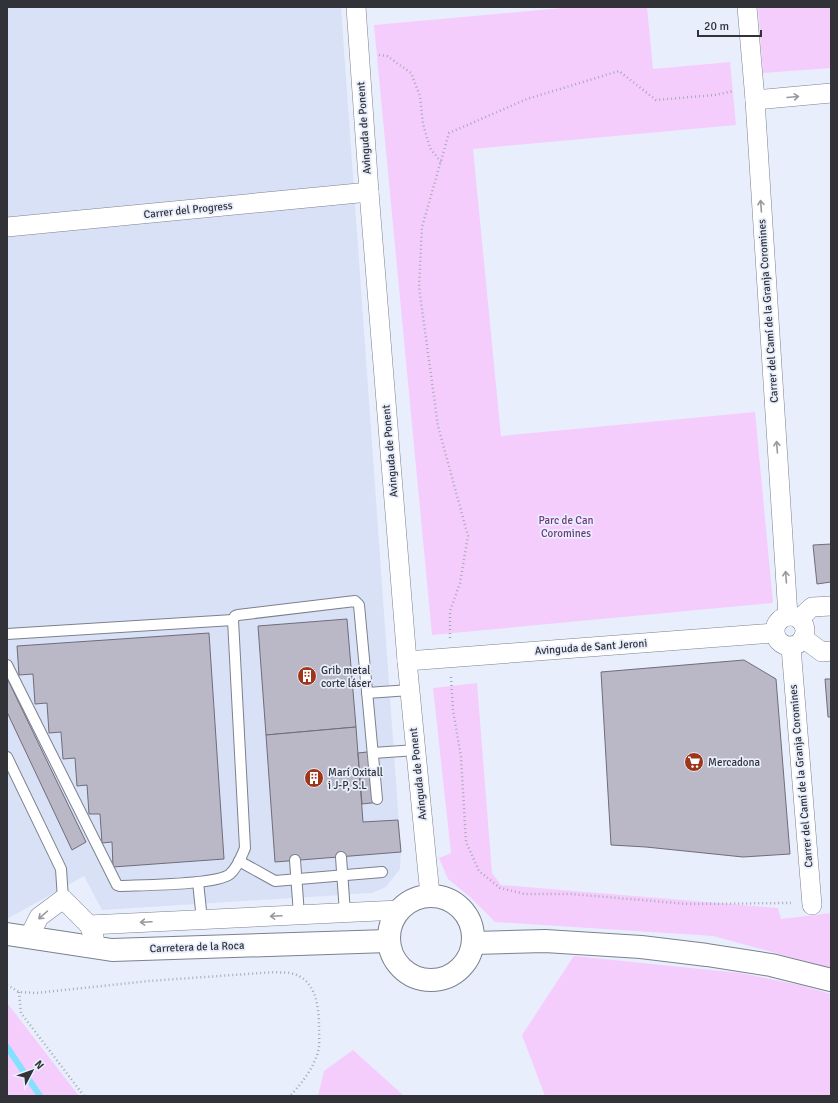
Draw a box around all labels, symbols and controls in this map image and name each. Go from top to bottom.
scale bar [698,12,761,38]
text: 20 m [704,19,729,34]
street label: Avinguda de Ponent [354,81,374,175]
one-way arrow [786,93,799,100]
street label: Carrer del Progress [143,199,233,221]
one-way arrow [758,200,765,213]
street label: Carrer del Camí de la Granja Coromines [755,219,781,403]
street label: Avinguda de Ponent [379,404,401,498]
one-way arrow [774,441,781,454]
park label: Parc de Can Coromines [539,514,593,540]
one-way arrow [782,571,789,584]
street label: Avinguda de Sant Jeroni [534,637,648,657]
place label: Grib metal corte láser [321,664,371,690]
building icon: Grib metal corte láser [296,665,318,687]
street label: Carrer del Camí de la Granja Coromines [786,684,815,868]
street label: Avinguda de Ponent [407,727,429,821]
supermarket icon: Mercadona [683,751,705,773]
place label: Mercadona [708,756,760,769]
place label: Marí Oxitall i J-P, S.L [328,766,383,792]
building icon: Marí Oxitall i J-P, S.L [303,767,325,789]
one-way arrow [38,910,48,920]
one-way arrow [270,913,283,920]
one-way arrow [140,919,153,926]
street label: Carretera de la Roca [149,939,245,955]
north arrow [12,1051,52,1091]
text: N [32,1058,47,1072]

